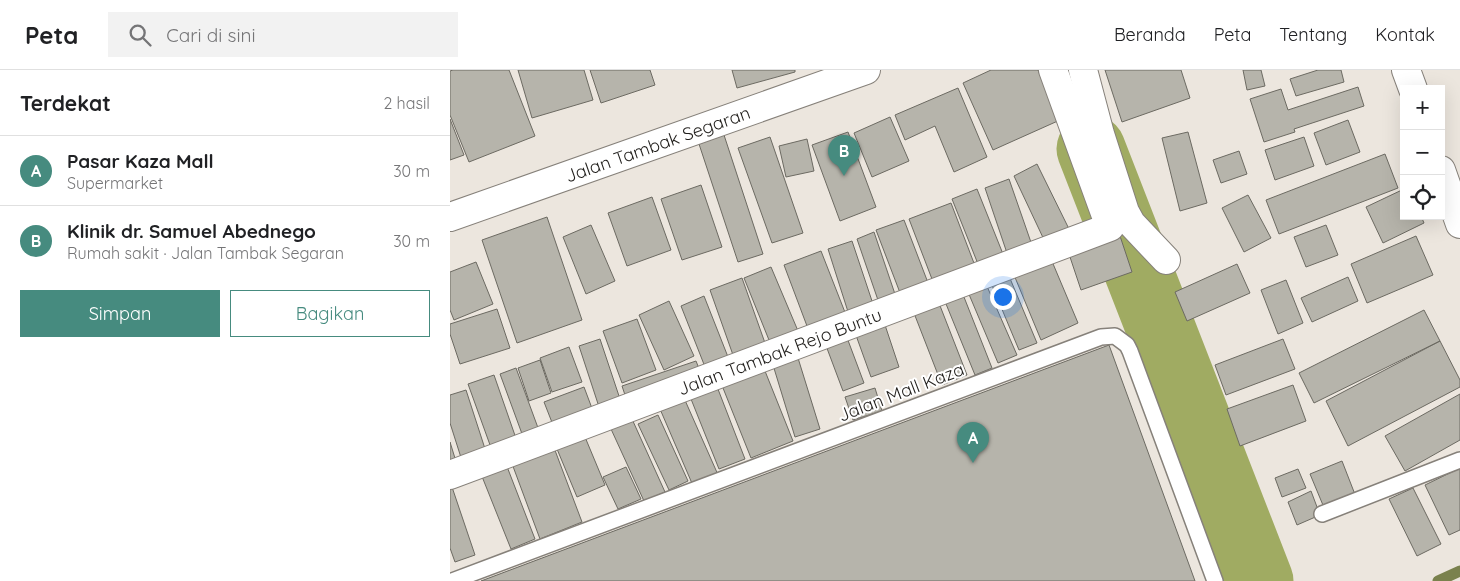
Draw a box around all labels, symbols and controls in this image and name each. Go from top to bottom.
search box [108,12,458,57]
text: Peta [25,20,78,50]
icon: search [126,21,154,49]
text: Cari di sini [166,23,256,47]
text: Beranda [1114,23,1186,46]
text: Peta [1214,23,1251,46]
text: Tentang [1279,23,1347,46]
text: Kontak [1375,23,1435,46]
map controls [1400,85,1445,220]
button: + [1400,85,1445,130]
text: Terdekat [20,90,111,116]
text: 2 hasil [383,93,430,113]
street label: Jalan Tambak Segaran [562,100,753,187]
button: − [1400,130,1445,175]
pin: B [828,135,860,176]
text: Pasar Kaza Mall [67,149,214,173]
text: A [31,161,41,181]
text: 30 m [393,161,430,181]
text: Supermarket [67,173,163,193]
button: locate [1400,175,1445,220]
text: Klinik dr. Samuel Abednego [67,219,316,243]
text: B [31,231,41,251]
text: 30 m [393,231,430,251]
text: Rumah sakit · Jalan Tambak Segaran [67,243,344,263]
your location [990,284,1016,310]
button: Simpan [20,290,220,337]
button: Bagikan [230,290,430,337]
street label: Jalan Tambak Rejo Buntu [674,302,885,400]
street label: Jalan Mall Kaza [835,357,967,427]
pin: A [957,422,989,463]

